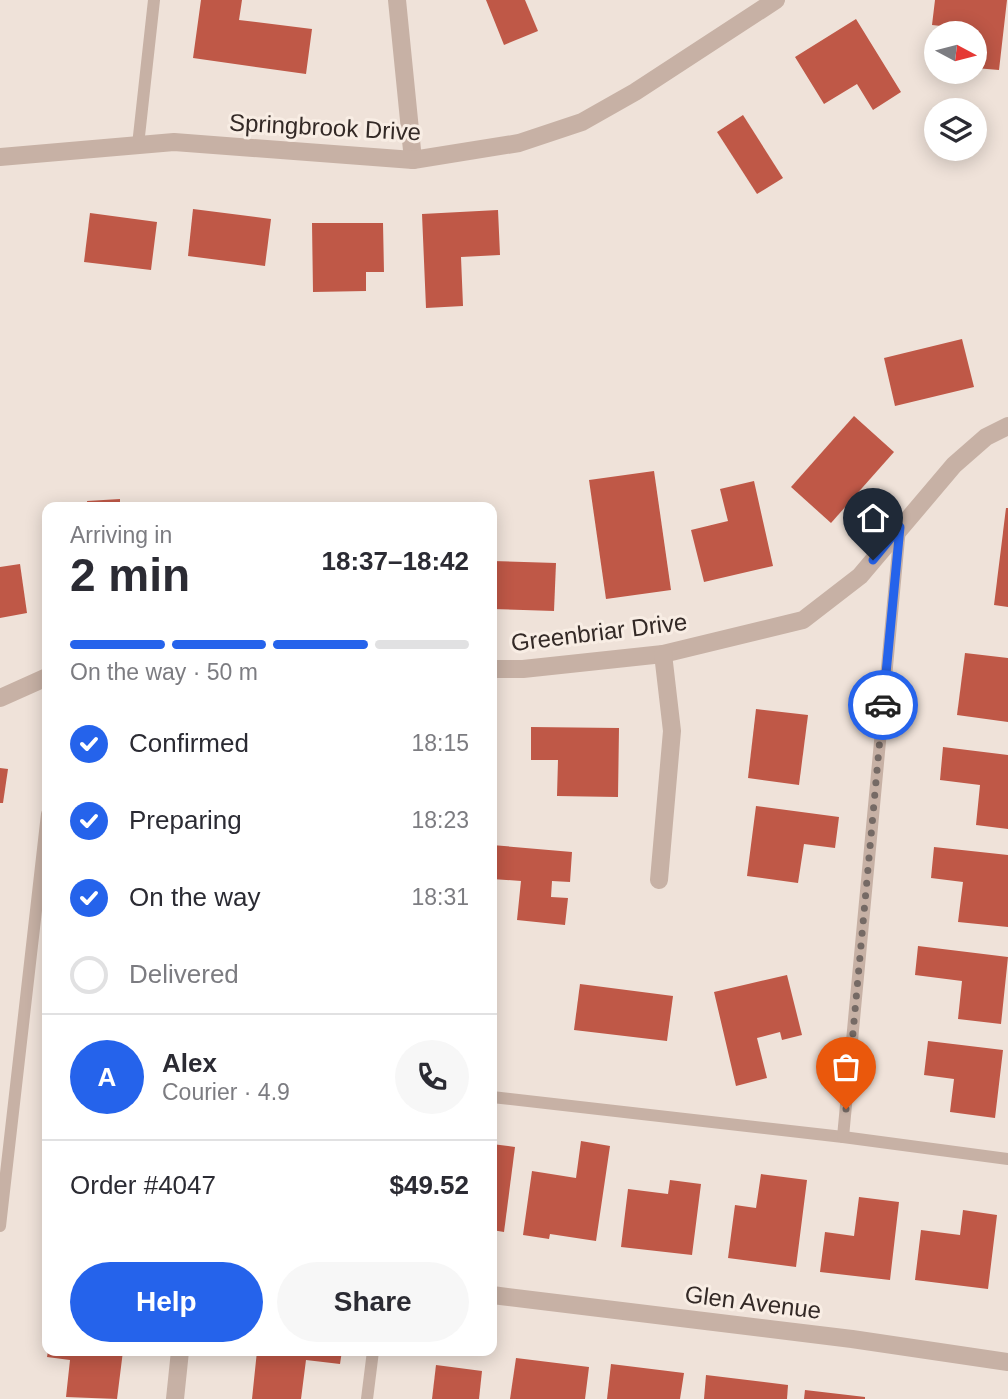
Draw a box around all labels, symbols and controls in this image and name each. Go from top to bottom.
north arrow [924,21,987,84]
map controls [924,21,987,161]
button: layers [924,98,987,161]
street label: Springbrook Drive [228,108,422,146]
pin [843,488,903,560]
icon: home [854,499,892,537]
text: Arriving in [70,522,172,548]
text: 18:37–18:42 [322,546,469,576]
text: 2 min [70,549,190,601]
street label: Greenbriar Drive [509,608,689,656]
text: On the way · 50 m [70,659,258,685]
courier [848,670,918,740]
icon: car [864,686,902,724]
icon: check [70,725,108,763]
text: Confirmed [129,728,249,758]
text: 18:15 [411,730,469,756]
icon: check [70,802,108,840]
text: Preparing [129,805,242,835]
text: 18:23 [411,807,469,833]
icon: check [70,879,108,917]
text: On the way [129,882,261,912]
text: 18:31 [411,884,469,910]
text: Delivered [129,959,239,989]
pin [816,1037,876,1109]
button: phone [395,1040,469,1114]
text: Alex [162,1048,217,1078]
icon: bag [827,1048,865,1086]
text: A [98,1062,116,1092]
text: Courier · 4.9 [162,1079,290,1105]
text: Order #4047 [70,1170,216,1200]
text: $49.52 [389,1170,469,1200]
button: Help [70,1262,263,1342]
button: Share [277,1262,469,1342]
street label: Glen Avenue [683,1280,823,1324]

